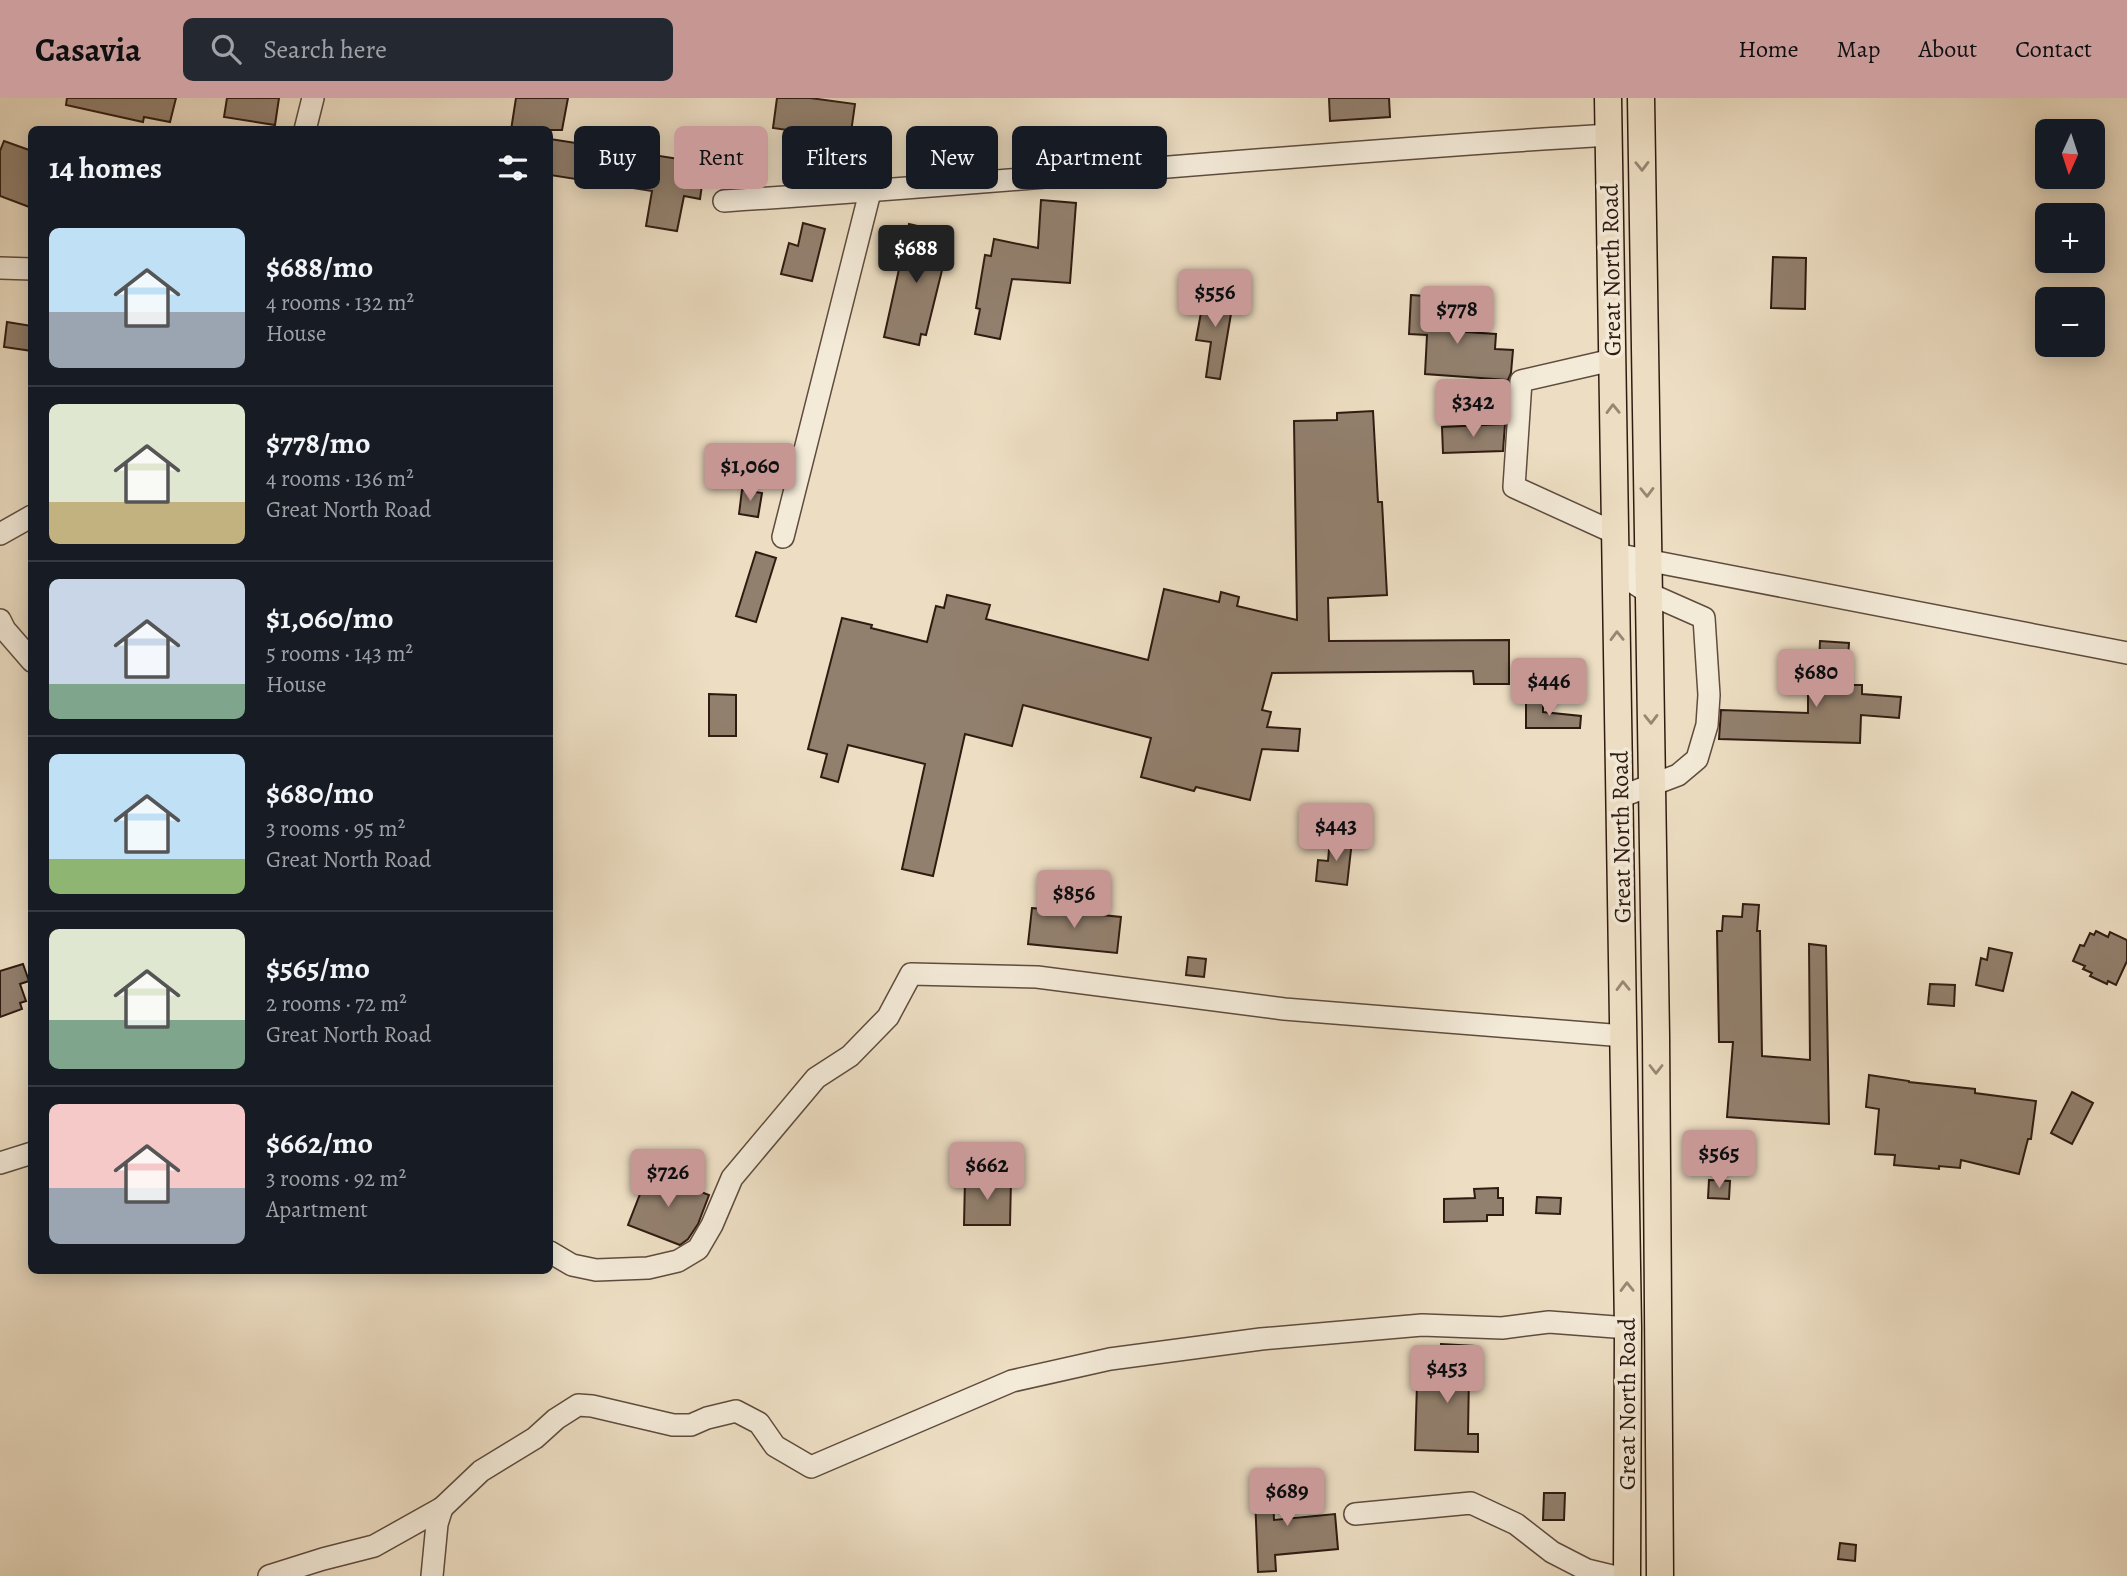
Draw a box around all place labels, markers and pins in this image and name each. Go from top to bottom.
pin: $688 [875,226,957,285]
pin: $556 [1174,270,1256,329]
pin: $778 [1416,286,1498,346]
pin: $342 [1432,380,1514,439]
pin: $1,060 [693,444,807,503]
pin: $680 [1775,650,1857,709]
pin: $446 [1508,658,1590,718]
pin: $443 [1295,804,1377,863]
pin: $856 [1033,870,1115,930]
pin: $565 [1678,1130,1760,1190]
pin: $662 [946,1142,1028,1202]
pin: $726 [627,1150,709,1209]
pin: $453 [1406,1346,1488,1405]
pin: $689 [1246,1468,1328,1528]

